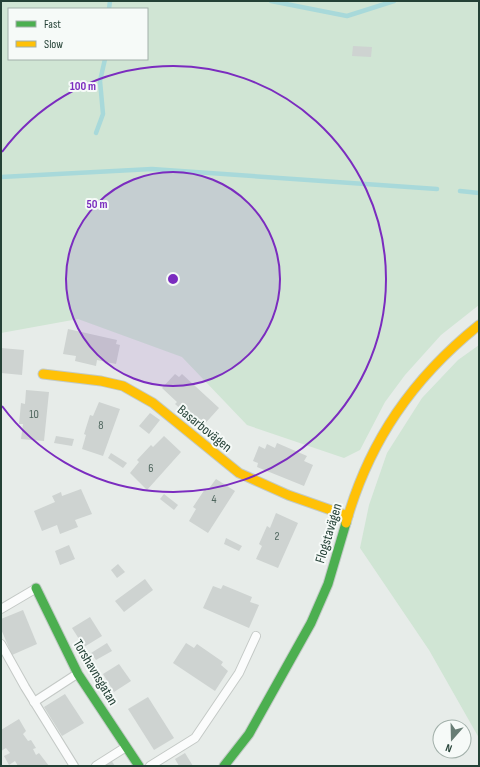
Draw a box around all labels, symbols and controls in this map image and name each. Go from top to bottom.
legend [8,8,148,60]
text: Fast [44,17,61,32]
text: Slow [44,37,63,52]
text: 100 m [70,79,96,94]
text: 50 m [87,197,107,212]
centre of rings [166,272,180,286]
street label: Basarbovägen [174,401,235,456]
house number: 10 [29,407,39,422]
house number: 8 [98,418,104,433]
house number: 6 [148,461,154,476]
house number: 4 [211,492,217,507]
street label: Flogstavägen [311,501,346,565]
house number: 2 [275,529,280,544]
street label: Torshavnsgatan [69,636,122,708]
north arrow [432,719,472,759]
text: N [444,741,454,755]

